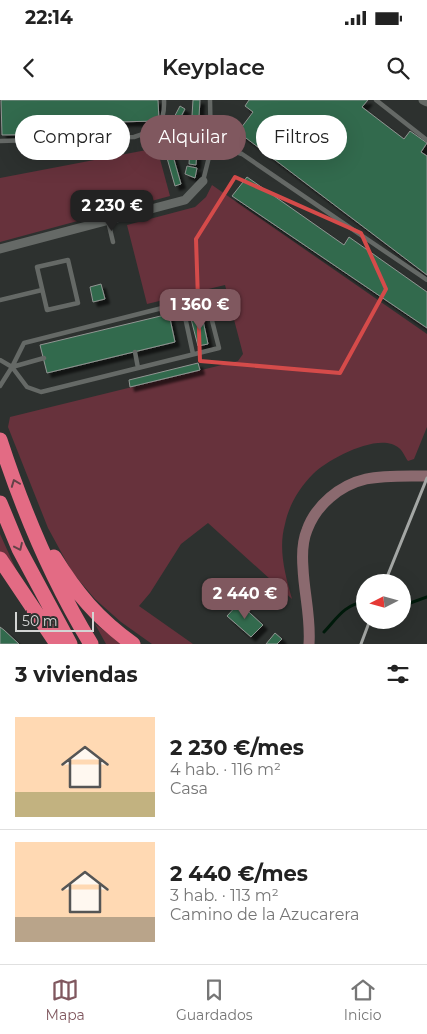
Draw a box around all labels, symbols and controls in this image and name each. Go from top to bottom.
text: 22:14 [25,6,73,29]
icon: back [15,54,43,82]
text: Keyplace [162,54,265,81]
icon: search [384,54,412,82]
chip: Comprar [15,115,130,160]
chip: Alquilar [140,115,246,160]
chip: Filtros [256,115,347,160]
pin: 2 230 € [66,190,158,232]
text: 2 230 € [81,196,143,215]
pin: 1 360 € [154,288,246,331]
text: 1 360 € [171,295,229,314]
one-way arrow [11,480,21,488]
one-way arrow [13,542,23,551]
north arrow [356,574,411,629]
map controls [356,574,411,629]
pin: 2 440 € [199,578,291,620]
text: 2 440 € [213,584,277,603]
scale bar [15,609,94,632]
text: 50 m [22,612,58,630]
icon: filters [384,660,412,688]
text: 3 viviendas [15,662,138,687]
text: 2 230 €/mes [170,735,304,760]
icon: home [55,737,115,797]
text: 4 hab. · 116 m² [170,760,281,779]
text: Casa [170,779,208,798]
text: 2 440 €/mes [170,861,308,886]
icon: home [55,862,115,922]
text: 3 hab. · 113 m² [170,886,279,905]
text: Camino de la Azucarera [170,905,360,924]
tab: Mapa [46,976,85,1024]
tab: Guardados [176,976,253,1024]
tab: Inicio [344,976,381,1024]

